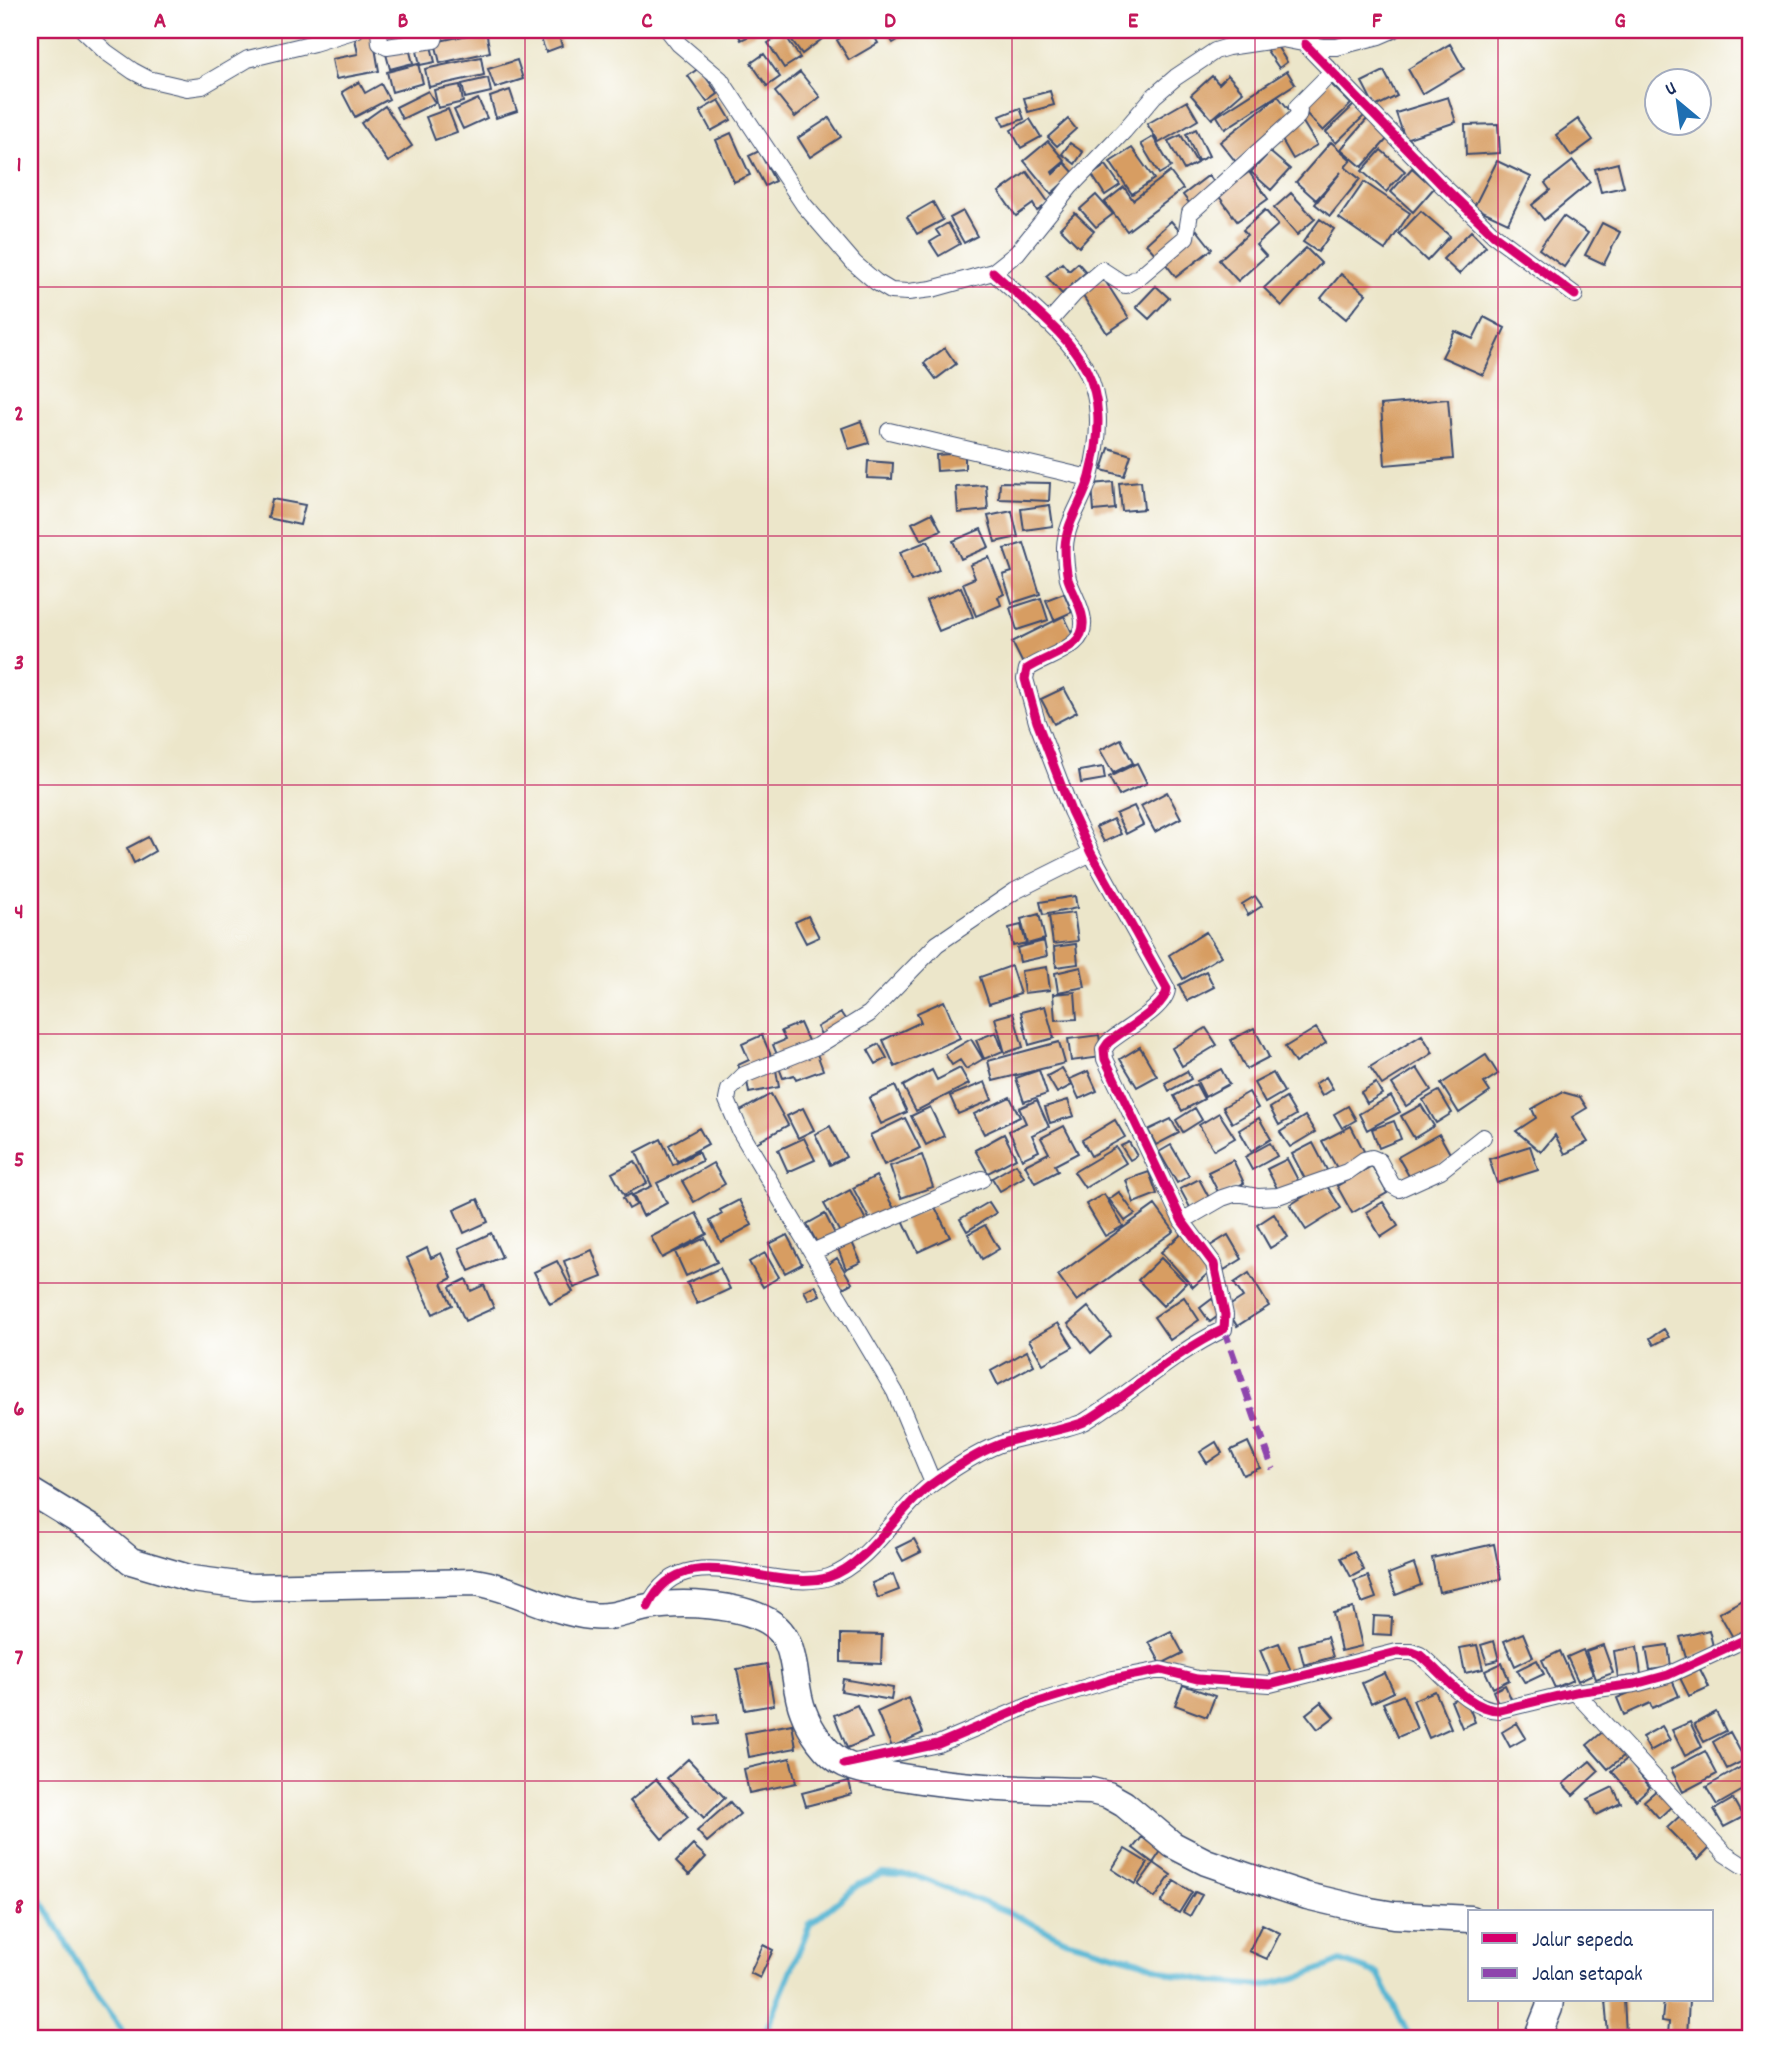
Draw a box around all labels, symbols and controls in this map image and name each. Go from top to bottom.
text: A [154,6,166,39]
text: B [398,6,409,39]
text: C [641,6,653,39]
text: D [884,6,896,39]
text: E [1128,6,1139,39]
text: F [1372,6,1383,39]
text: G [1614,6,1626,39]
north arrow [1644,66,1714,136]
text: U [1661,76,1682,104]
text: 1 [16,150,22,183]
text: 2 [14,399,24,432]
text: 3 [14,648,24,681]
text: 4 [14,897,24,930]
text: 5 [14,1145,24,1178]
text: 6 [13,1394,25,1427]
text: 7 [15,1643,24,1676]
text: 8 [14,1892,24,1925]
legend [1468,1910,1714,2002]
text: Jalur sepeda [1532,1927,1634,1957]
text: Jalan setapak [1532,1961,1643,1991]

